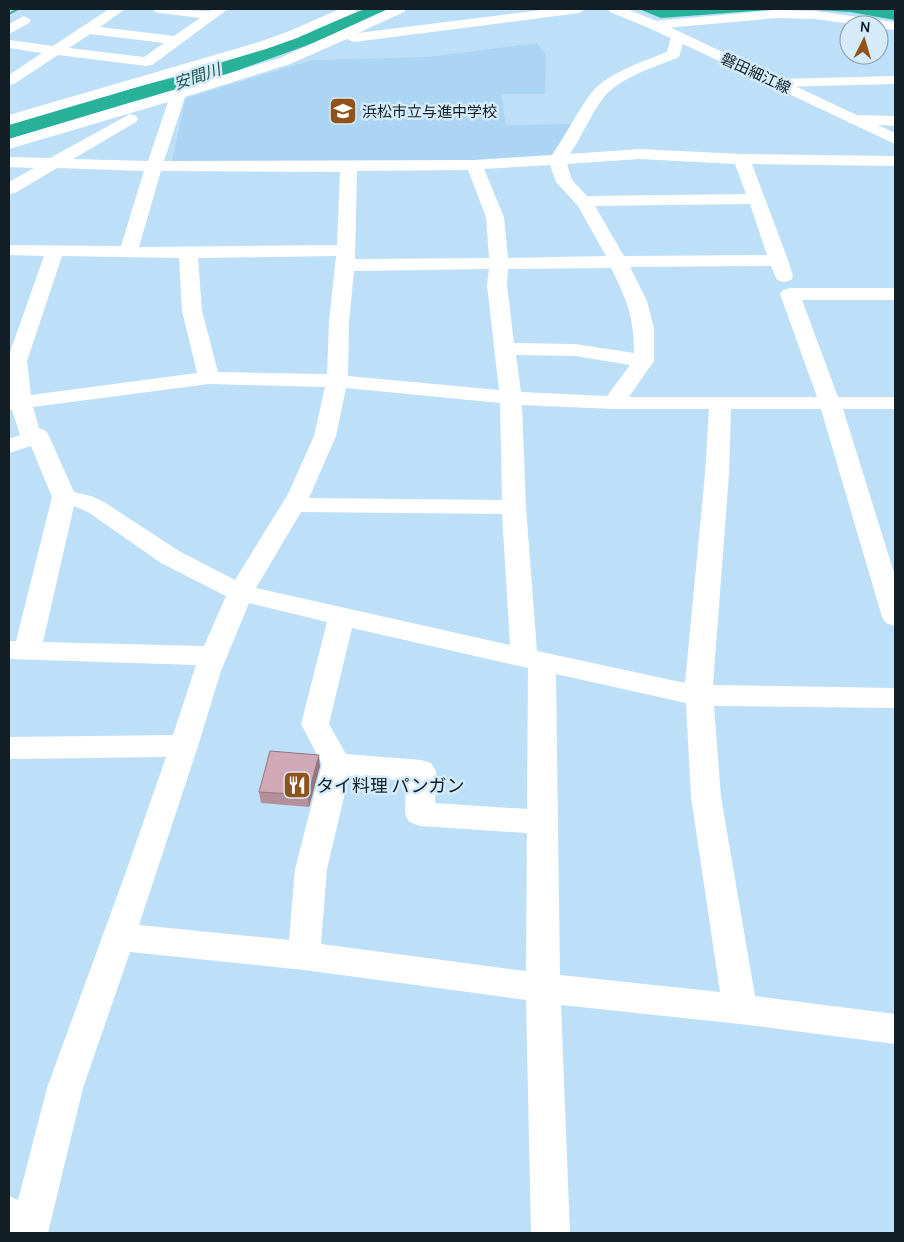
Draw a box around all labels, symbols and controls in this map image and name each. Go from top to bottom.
north arrow [839,15,889,65]
text: N [859,17,871,36]
street label: 磐田細江線 [718,48,794,98]
water label: 安間川 [171,57,225,94]
school or university icon: 浜松市立与進中学校 [328,96,358,126]
place label: 浜松市立与進中学校 [362,101,497,122]
restaurant icon: タイ料理 パンガン [282,770,312,800]
place label: タイ料理 パンガン [316,773,465,797]

